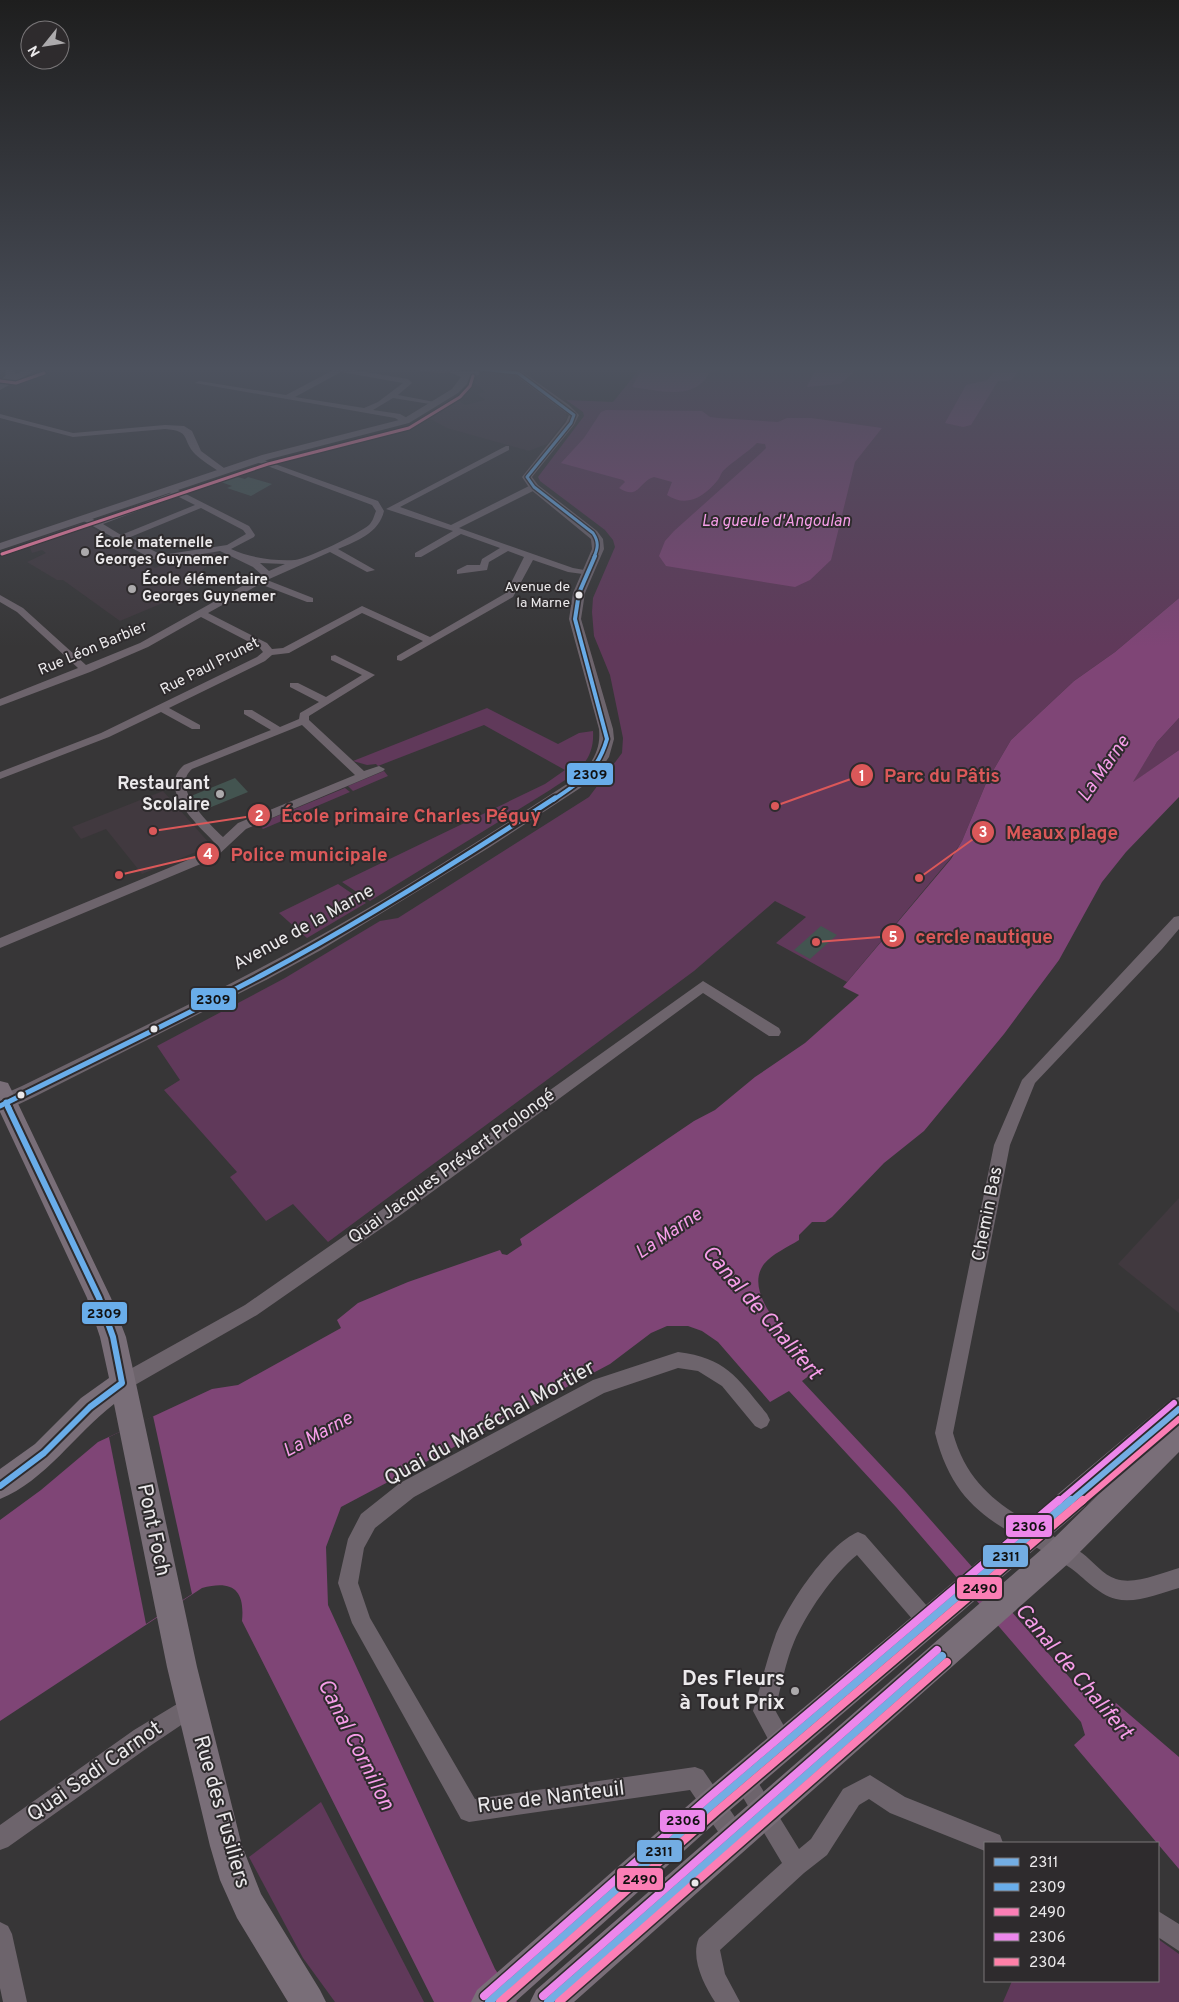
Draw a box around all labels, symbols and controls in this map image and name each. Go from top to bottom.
north arrow [20,20,70,70]
text: N [25,42,45,59]
water label: La gueule d'Angoulan [701,512,851,532]
place label: École maternelle Georges Guynemer [95,533,230,570]
marker: École maternelle Georges Guynemer [79,546,91,558]
place label: École élémentaire Georges Guynemer [142,570,277,607]
place label: Avenue de la Marne [505,579,570,612]
marker: École élémentaire Georges Guynemer [126,583,138,595]
marker: Avenue de la Marne [574,590,584,600]
street label: Rue Léon Barbier [36,617,150,681]
street label: Rue Paul Prunet [157,634,263,700]
water label: La Marne [1072,731,1136,807]
callout: Parc du Pâtis [849,758,1010,792]
line badge: 2309 [566,762,614,786]
text: Parc du Pâtis [884,765,1000,789]
text: 2309 [573,767,607,784]
text: 1 [859,768,865,787]
place label: Restaurant Scolaire [117,773,210,817]
marker: Restaurant Scolaire [214,788,226,800]
callout: École primaire Charles Péguy [246,798,551,832]
text: École primaire Charles Péguy [281,804,541,829]
text: 2 [254,808,264,827]
callout: Meaux plage [971,815,1128,849]
text: Meaux plage [1006,822,1118,846]
text: 3 [979,824,988,843]
callout: Police municipale [196,837,398,871]
text: Police municipale [230,844,388,868]
text: 4 [203,846,213,865]
street label: Avenue de la Marne [230,880,378,976]
callout: cercle nautique [881,919,1063,953]
text: cercle nautique [915,926,1053,950]
text: 5 [888,929,898,948]
line badge: 2309 [190,987,237,1011]
text: 2309 [196,992,230,1009]
unlabelled marker [149,1024,159,1034]
street label: Quai Jacques Prévert Prolongé [344,1084,560,1250]
unlabelled marker [16,1090,26,1100]
street label: Chemin Bas [968,1165,1008,1263]
water label: La Marne [631,1203,707,1265]
water label: Canal de Chalifert [695,1240,828,1387]
line badge: 2309 [81,1301,128,1325]
text: 2309 [87,1306,121,1323]
street label: Quai du Maréchal Mortier [380,1355,600,1493]
water label: La Marne [279,1407,357,1463]
street label: Pont Foch [130,1481,176,1579]
line badge: 2306 [1005,1514,1053,1538]
text: 2306 [1012,1519,1046,1536]
line badge: 2311 [982,1544,1029,1568]
text: 2311 [992,1549,1020,1566]
line badge: 2490 [956,1576,1003,1600]
text: 2490 [962,1581,998,1598]
water label: Canal de Chalifert [1008,1598,1139,1747]
place label: Des Fleurs à Tout Prix [679,1666,785,1717]
water label: Canal Cornillon [310,1675,400,1815]
marker: Des Fleurs à Tout Prix [789,1685,801,1697]
street label: Quai Sadi Carnot [22,1715,168,1829]
street label: Rue des Fusiliers [186,1733,256,1891]
street label: Rue de Nanteuil [476,1776,626,1820]
line badge: 2306 [659,1809,706,1833]
text: 2306 [666,1813,700,1830]
line badge: 2311 [636,1839,683,1863]
legend [984,1842,1159,1982]
text: 2311 [645,1844,673,1861]
text: 2311 [1029,1854,1058,1873]
line badge: 2490 [616,1867,664,1891]
text: 2490 [622,1872,658,1889]
unlabelled marker [690,1878,700,1888]
text: 2309 [1029,1879,1066,1898]
text: 2490 [1029,1904,1066,1923]
text: 2306 [1029,1929,1066,1948]
text: 2304 [1029,1954,1066,1973]

